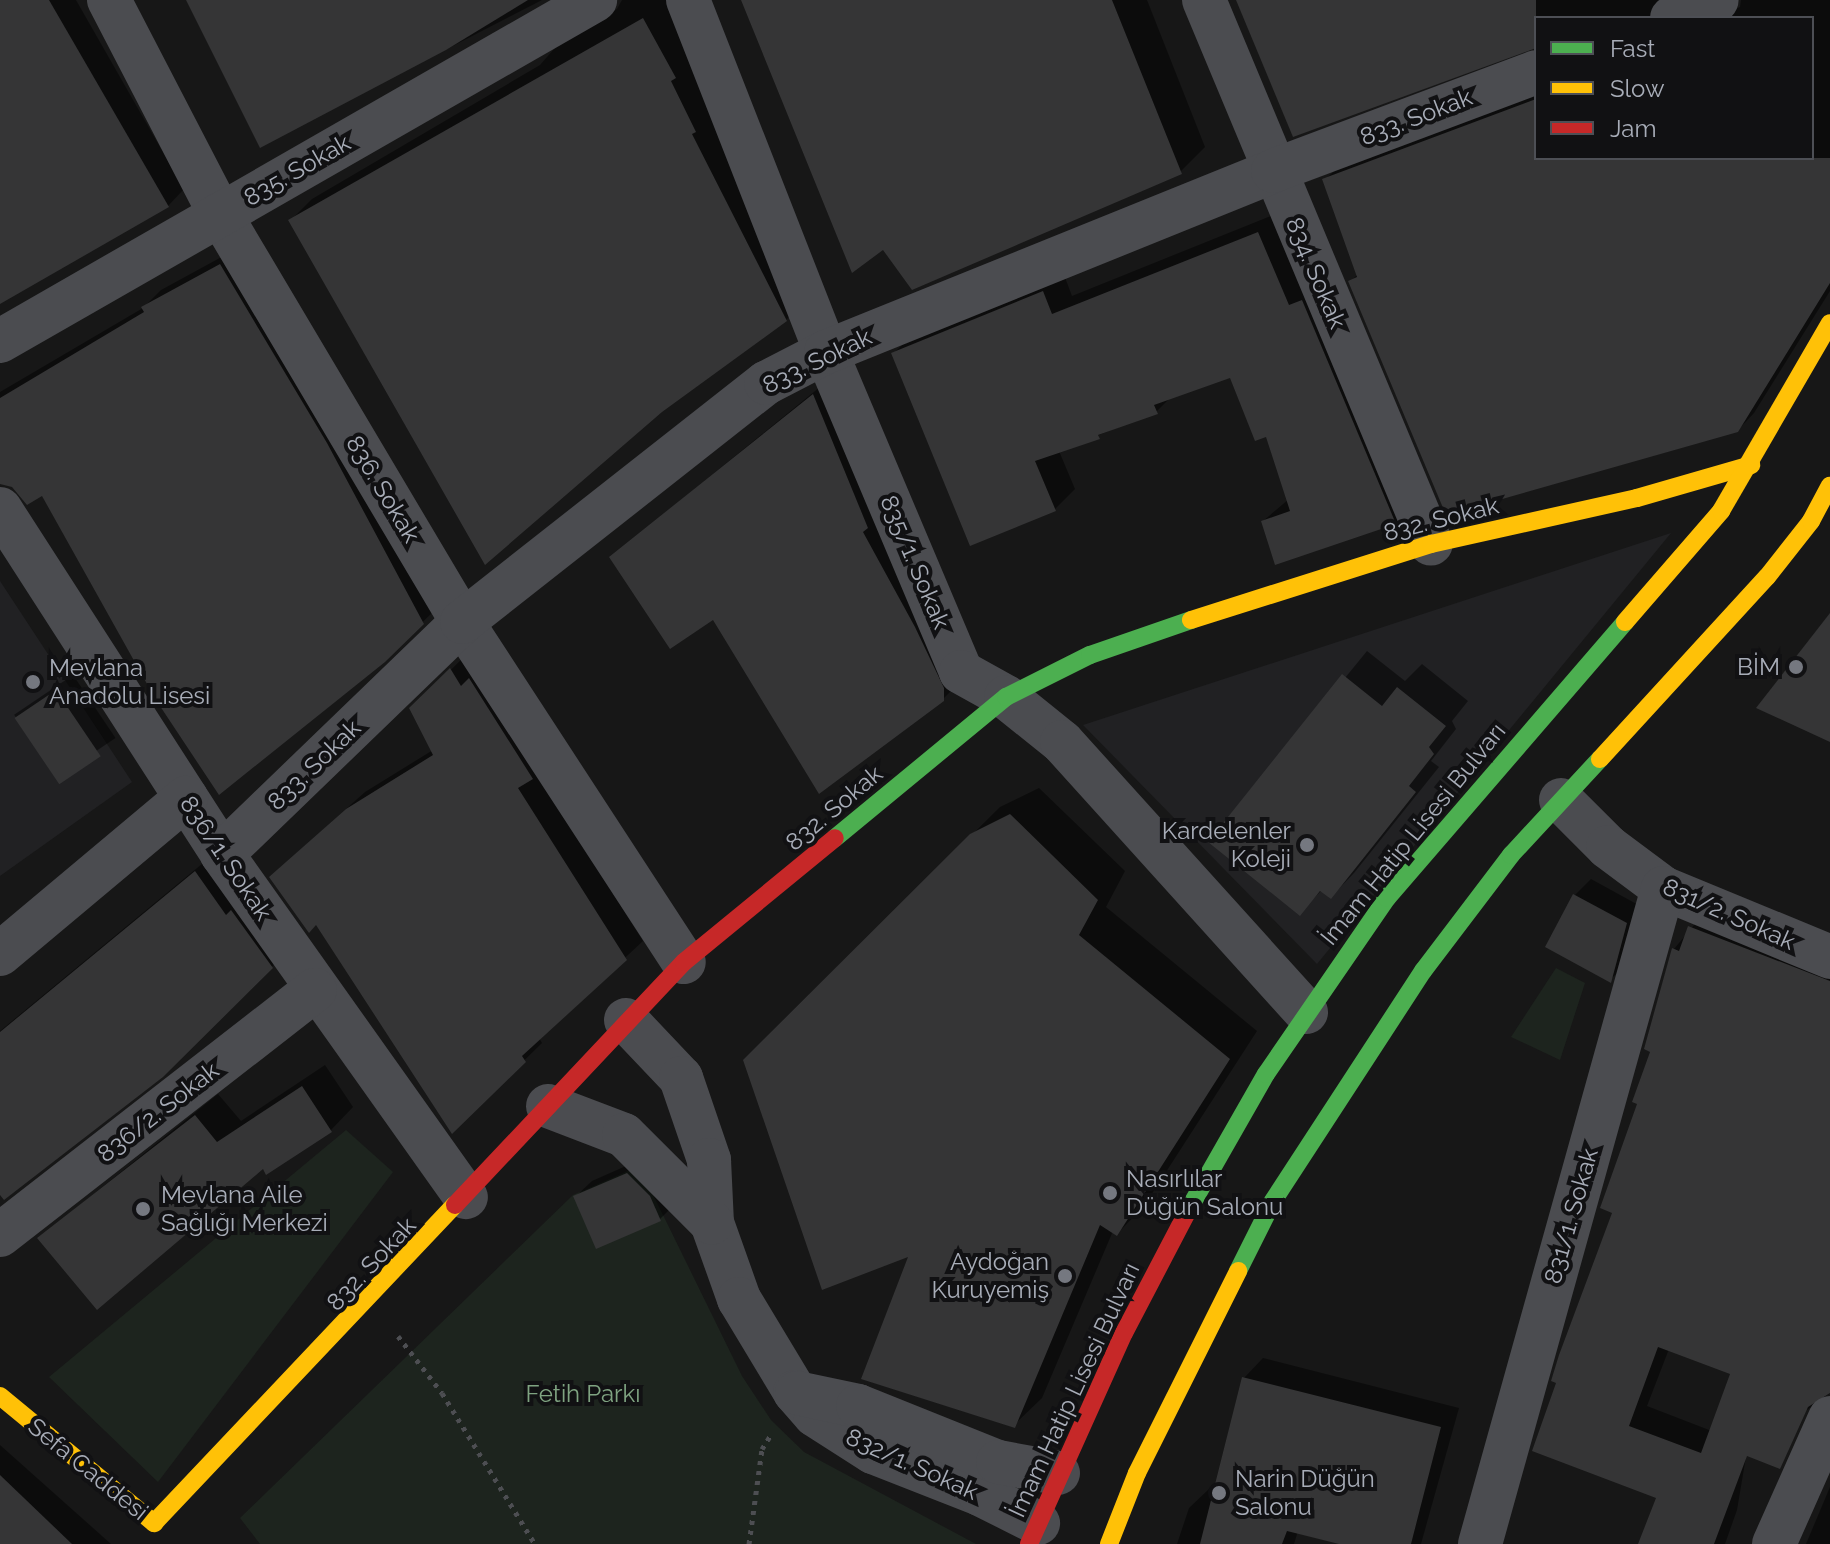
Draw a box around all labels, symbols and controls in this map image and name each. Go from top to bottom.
legend [1534,16,1814,160]
text: Fast [1610,34,1655,63]
text: Slow [1610,74,1664,103]
street label: 833. Sokak [1356,82,1476,152]
text: Jam [1610,114,1656,143]
street label: 835. Sokak [239,128,355,212]
street label: 834. Sokak [1280,213,1352,333]
street label: 833. Sokak [758,322,876,400]
street label: 836. Sokak [340,430,426,548]
street label: 835/1. Sokak [874,491,956,633]
street label: 832. Sokak [1380,491,1502,547]
place label: BİM [1737,653,1780,681]
place label: Mevlana Anadolu Lisesi [49,654,210,710]
marker: BİM [1787,658,1805,676]
marker: Mevlana Anadolu Lisesi [24,673,42,691]
street label: 833. Sokak [262,714,366,816]
street label: İmam Hatip Lisesi Bulvarı [1315,717,1511,951]
street label: 832. Sokak [780,759,888,857]
street label: 836/1. Sokak [174,790,278,926]
place label: Kardelenler Koleji [1162,817,1291,873]
marker: Kardelenler Koleji [1298,836,1316,854]
street label: 831/2. Sokak [1658,872,1800,956]
street label: 836/2. Sokak [92,1056,224,1168]
street label: 831/1. Sokak [1538,1145,1604,1287]
place label: Nasırlılar Düğün Salonu [1126,1165,1283,1221]
place label: Mevlana Aile Sağlığı Merkezi [161,1181,328,1237]
marker: Nasırlılar Düğün Salonu [1101,1184,1119,1202]
marker: Mevlana Aile Sağlığı Merkezi [132,1198,154,1220]
street label: 832. Sokak [320,1211,422,1317]
place label: Aydoğan Kuruyemiş [932,1248,1049,1304]
street label: İmam Hatip Lisesi Bulvarı [1002,1258,1146,1522]
marker: Aydoğan Kuruyemiş [1056,1267,1074,1285]
park label: Fetih Parkı [526,1380,640,1408]
street label: Sefa Caddesi [22,1412,154,1526]
street label: 832/1. Sokak [841,1422,983,1506]
place label: Narin Düğün Salonu [1235,1465,1375,1521]
marker: Narin Düğün Salonu [1210,1484,1228,1502]

